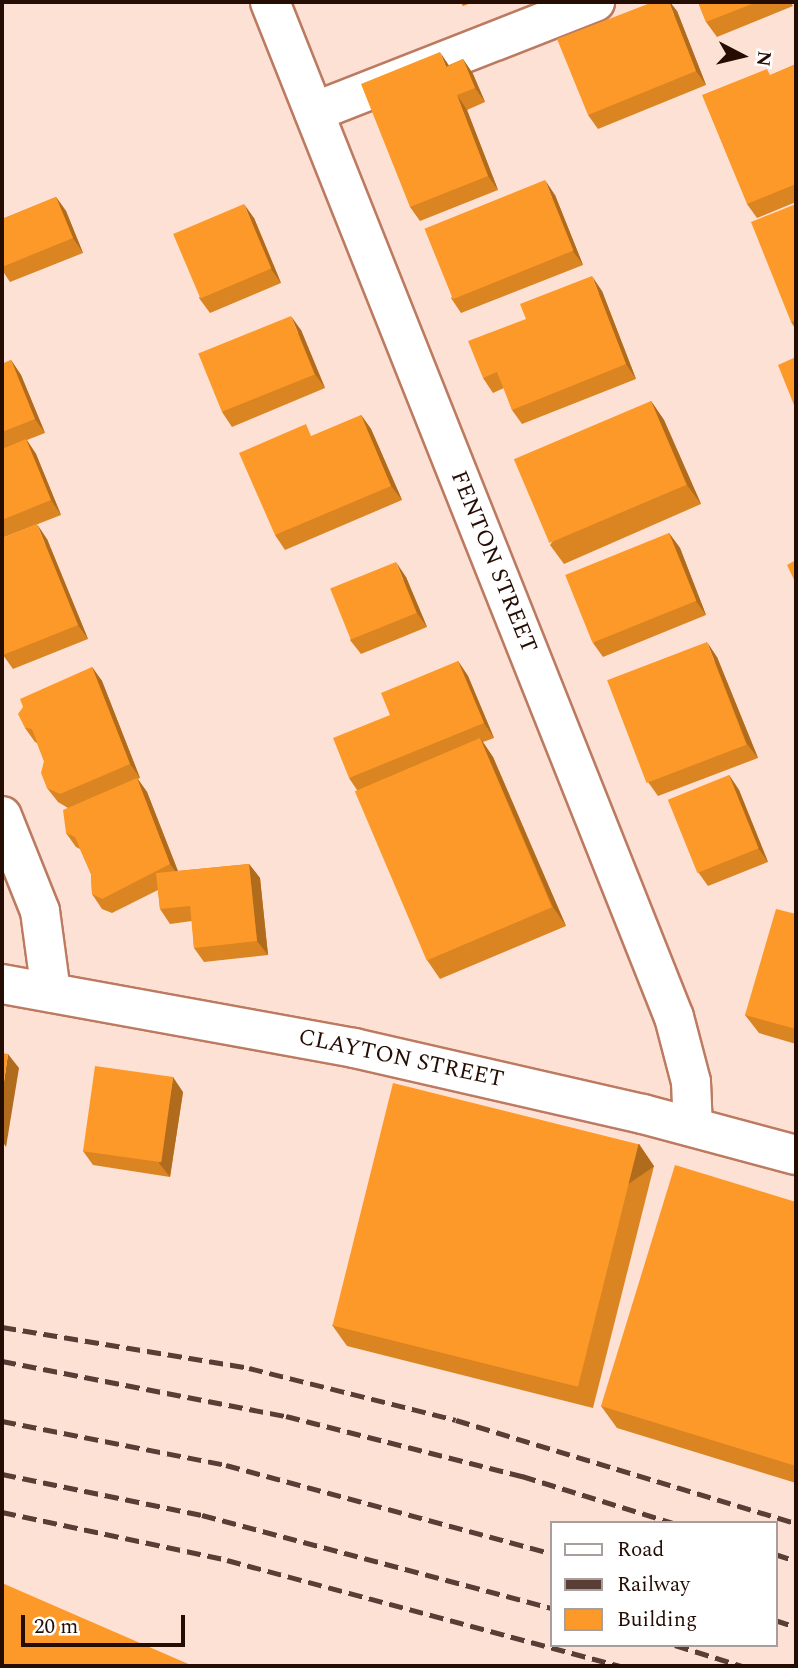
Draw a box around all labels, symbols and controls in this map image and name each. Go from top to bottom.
north arrow [707,21,777,91]
text: N [748,49,779,68]
street label: FENTON STREET [444,467,542,657]
street label: CLAYTON STREET [296,1024,506,1094]
legend [550,1521,777,1647]
text: Road [617,1534,664,1566]
text: Railway [617,1569,690,1601]
scale bar [24,1602,189,1646]
text: Building [617,1604,697,1636]
text: 20 m [34,1611,78,1643]

